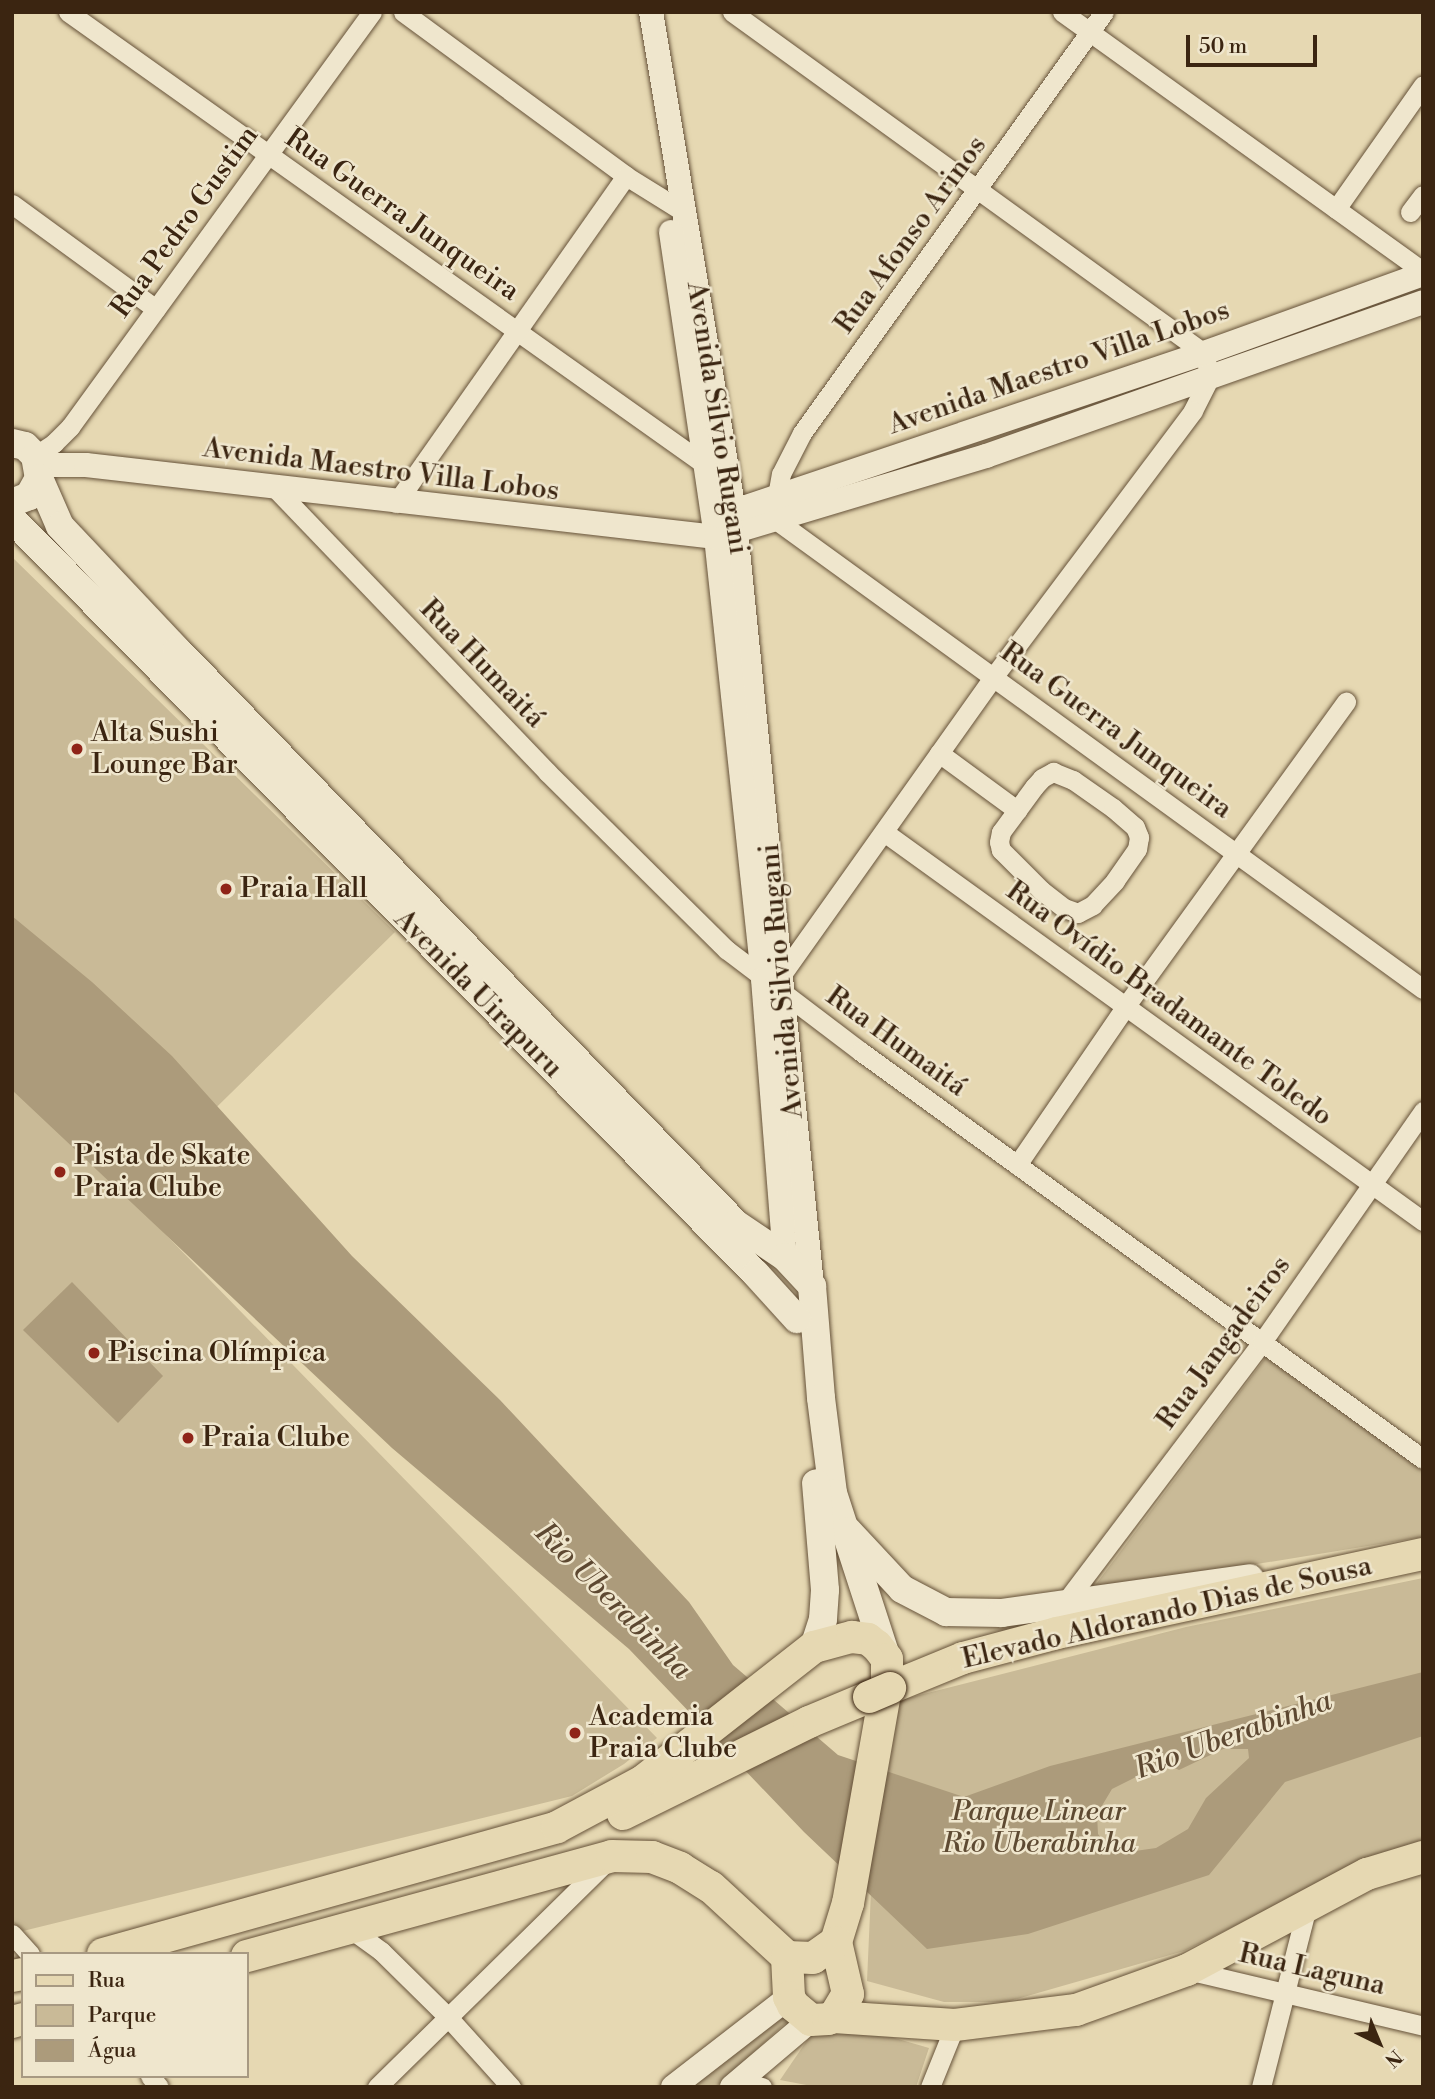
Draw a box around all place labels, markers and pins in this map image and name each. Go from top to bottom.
place label: Alta Sushi Lounge Bar [91,716,238,782]
marker: Alta Sushi Lounge Bar [69,741,85,757]
place label: Praia Hall [240,872,368,906]
marker: Praia Hall [218,881,234,897]
place label: Pista de Skate Praia Clube [74,1139,251,1205]
marker: Pista de Skate Praia Clube [52,1164,68,1180]
place label: Piscina Olímpica [108,1336,326,1370]
marker: Piscina Olímpica [86,1345,102,1361]
place label: Praia Clube [202,1421,350,1455]
marker: Praia Clube [180,1430,196,1446]
place label: Academia Praia Clube [589,1700,737,1766]
marker: Academia Praia Clube [567,1725,583,1741]

